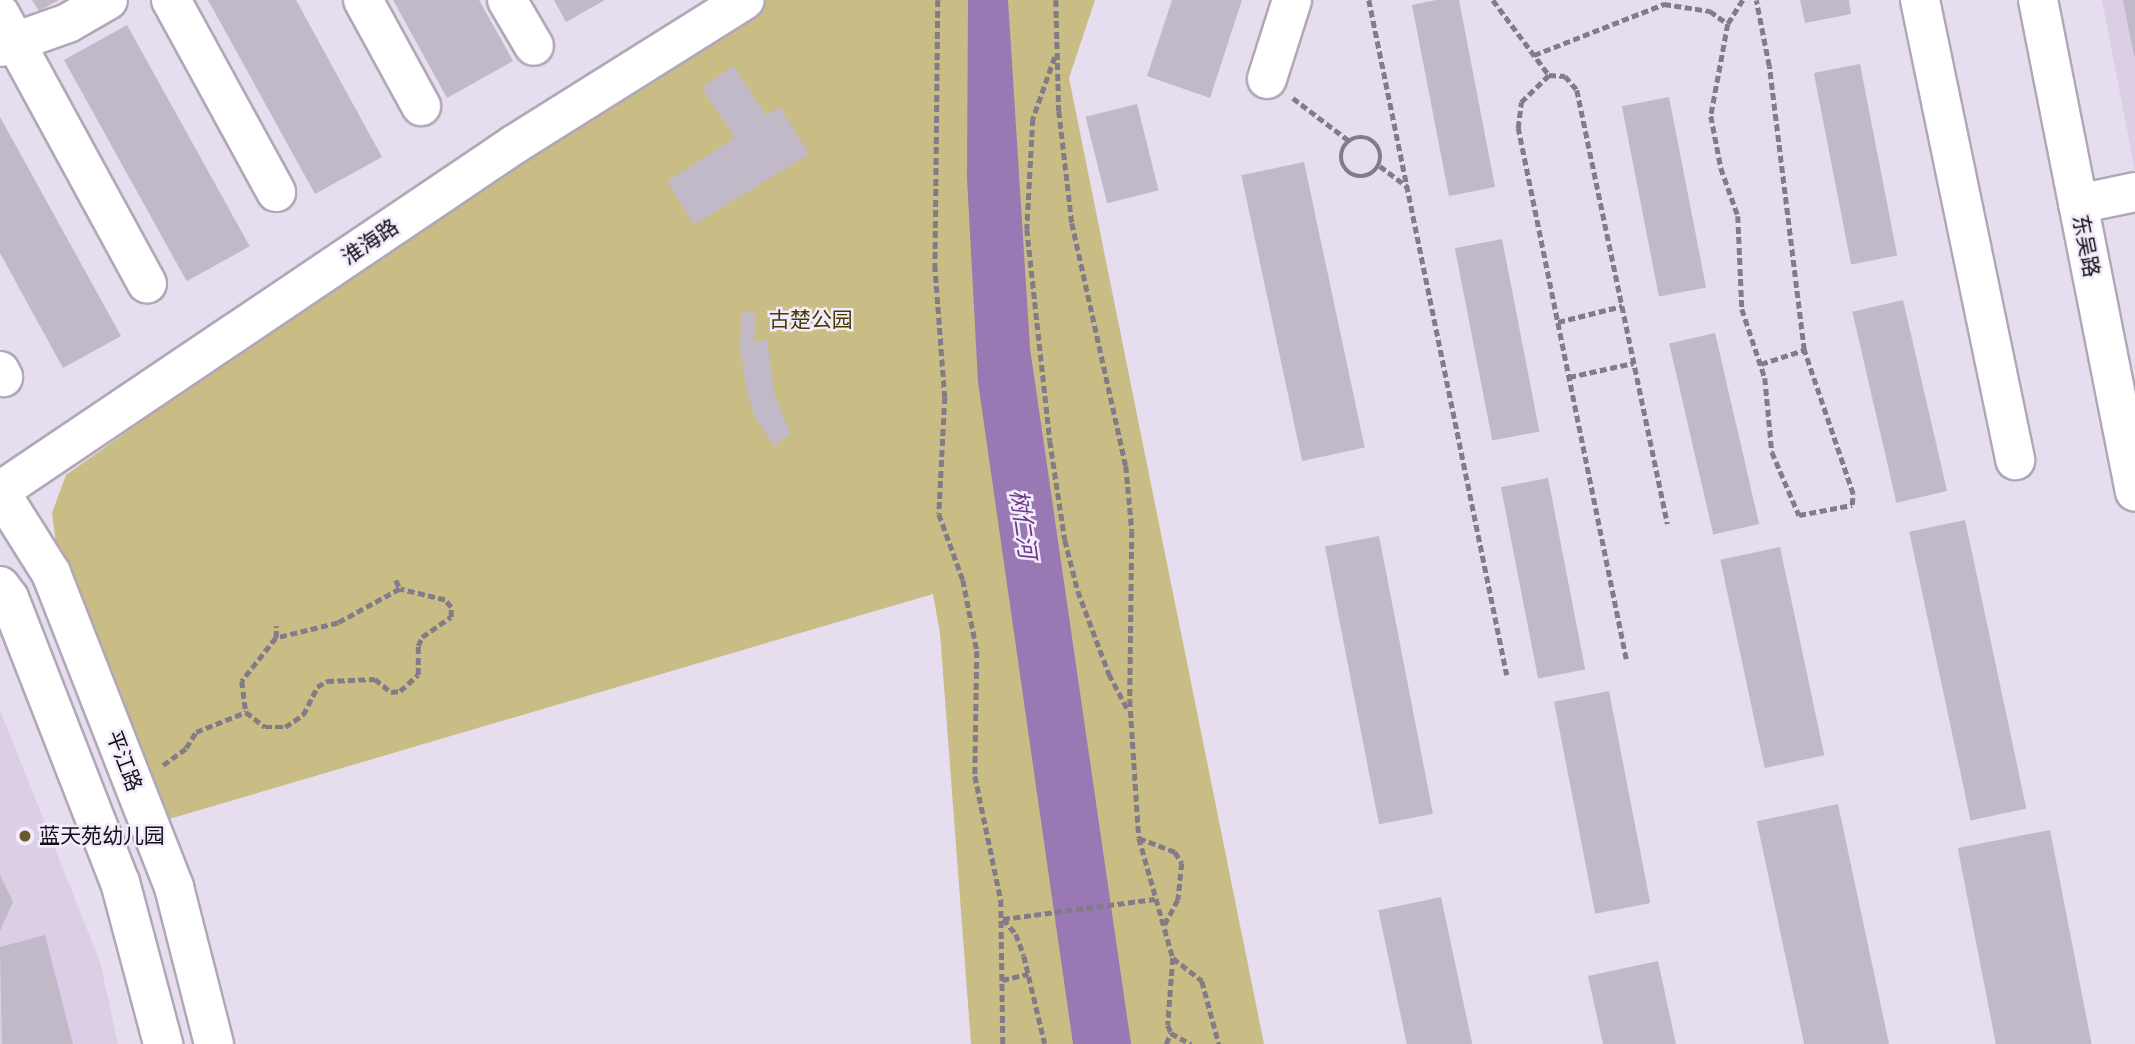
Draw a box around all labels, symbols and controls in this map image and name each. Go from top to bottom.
street label: 东吴路 [2068,213,2104,279]
street label: 淮海路 [337,214,403,270]
park label: 古楚公园 [769,307,853,333]
water label: 树仁河 [1005,488,1041,560]
street label: 平江路 [101,727,147,795]
place label: 蓝天苑幼儿园 [39,823,165,849]
marker: 蓝天苑幼儿园 [17,828,33,844]

